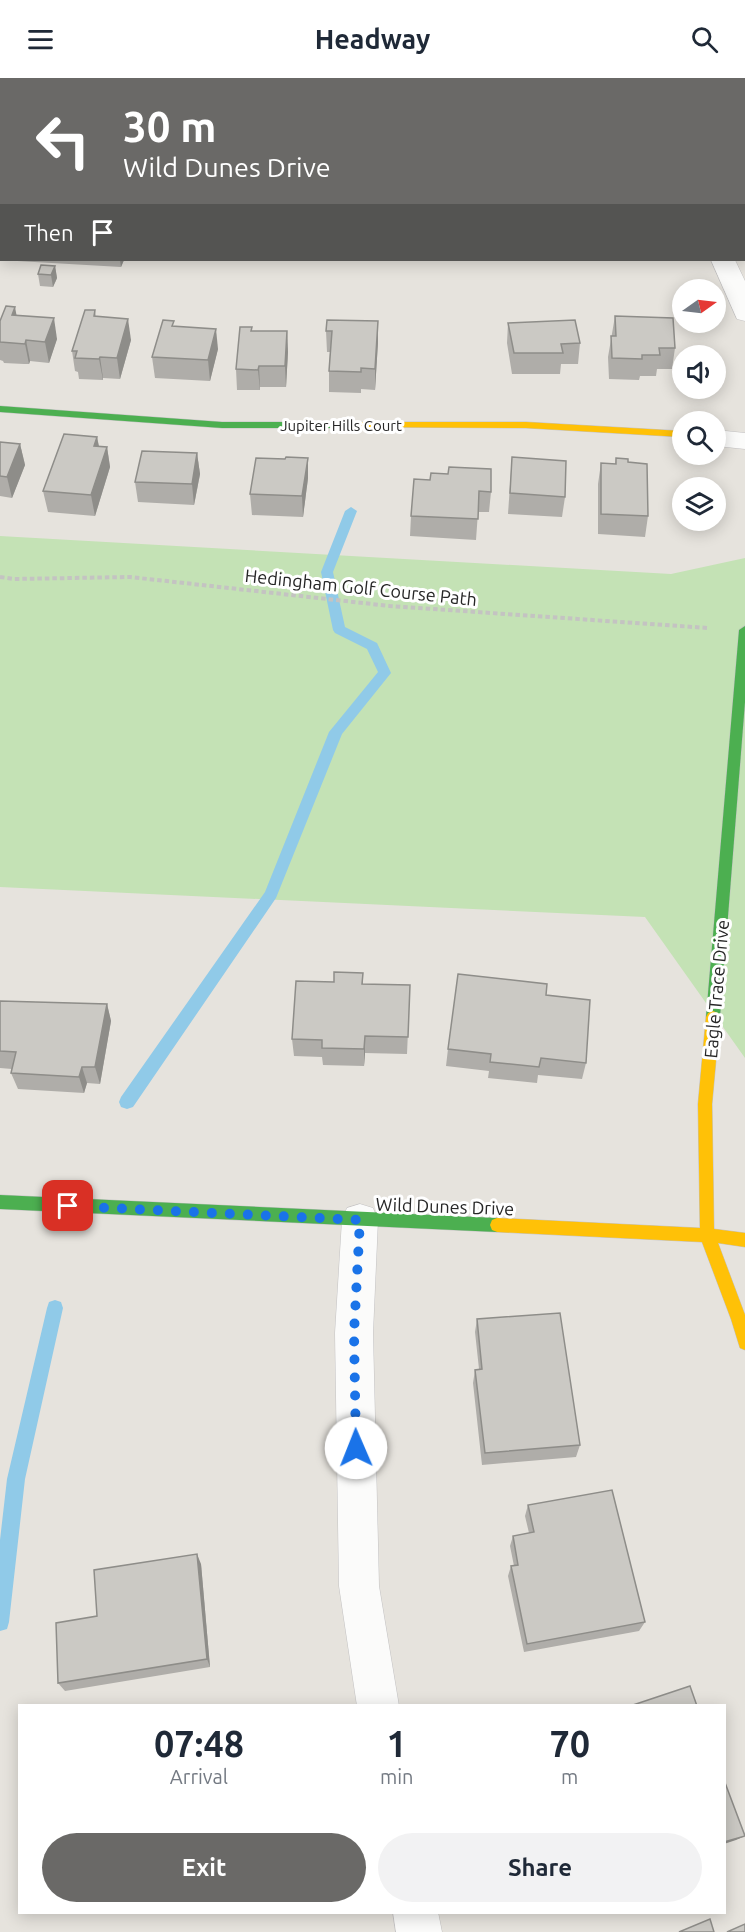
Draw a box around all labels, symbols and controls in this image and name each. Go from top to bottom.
icon: menu [24,23,57,56]
icon: search [688,23,721,56]
text: Headway [315,24,430,54]
icon: left [24,102,102,180]
text: 30 m [123,103,217,150]
text: Wild Dunes Drive [123,152,331,182]
icon: arrive [86,216,119,249]
text: Then [24,220,74,245]
north arrow [672,279,726,333]
map controls [672,279,726,531]
button: sound [672,345,726,399]
button: search [672,411,726,465]
street label: Jupiter Hills Court [280,417,402,434]
button: layers [672,477,726,531]
street label: Hedingham Golf Course Path [244,565,478,609]
street label: Eagle Trace Drive [700,919,732,1059]
pin [42,1180,93,1231]
icon: arrive [51,1189,84,1222]
street label: Wild Dunes Drive [375,1194,515,1218]
position arrow [324,1416,388,1480]
text: 07:48 [154,1723,244,1764]
text: 1 [387,1723,407,1764]
text: 70 [549,1723,590,1764]
text: Arrival [170,1765,228,1788]
text: min [380,1765,414,1788]
text: m [561,1765,578,1788]
button: Exit [42,1833,366,1902]
button: Share [378,1833,702,1902]

